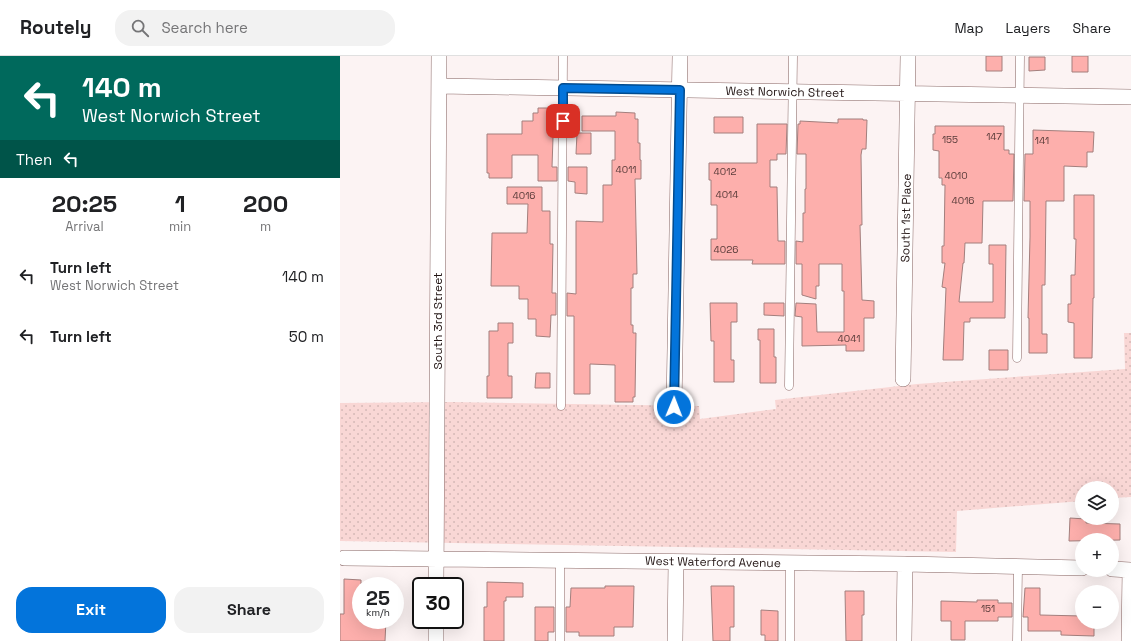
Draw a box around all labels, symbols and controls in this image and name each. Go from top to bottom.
search box [115,10,395,46]
text: Routely [20,15,91,40]
icon: search [129,17,151,39]
text: Search here [161,18,248,37]
text: Map [954,19,984,37]
text: Layers [1006,19,1050,37]
text: Share [1072,19,1111,37]
text: 140 m [82,69,162,105]
icon: left [16,72,68,124]
street label: West Norwich Street [725,83,845,101]
text: West Norwich Street [82,104,260,127]
pin [546,104,580,138]
icon: arrive [552,110,574,132]
house number: 147 [986,130,1002,143]
house number: 155 [942,133,958,146]
house number: 141 [1035,134,1049,147]
icon: left [60,148,82,170]
text: Then [16,150,52,169]
house number: 4011 [615,163,637,176]
house number: 4012 [714,165,736,178]
house number: 4010 [944,169,968,182]
street label: South 1st Place [897,173,915,263]
text: 20:25 [52,188,117,219]
text: 1 [175,188,186,219]
text: 200 [243,188,288,219]
house number: 4014 [715,188,739,201]
house number: 4016 [513,189,535,202]
house number: 4016 [952,194,974,207]
text: Arrival [65,218,104,235]
text: min [169,218,191,235]
text: m [260,218,271,235]
house number: 4026 [714,243,738,256]
text: Turn left [50,258,112,277]
icon: left [16,265,38,287]
text: 140 m [282,267,324,286]
street label: South 3rd Street [430,272,446,370]
text: West Norwich Street [50,277,179,294]
icon: left [16,325,38,347]
text: Turn left [50,327,112,346]
text: 50 m [289,327,324,346]
house number: 4041 [838,332,860,345]
position arrow [653,386,695,428]
map controls [1075,481,1119,629]
button: layers [1075,481,1119,525]
button: + [1075,533,1119,577]
street label: West Waterford Avenue [645,553,781,571]
speed limit sign: 30 [412,577,464,629]
text: 25 [366,585,390,611]
button: − [1075,585,1119,629]
button: Exit [16,587,166,633]
button: Share [174,587,324,633]
house number: 151 [981,602,995,615]
text: km/h [366,606,390,619]

